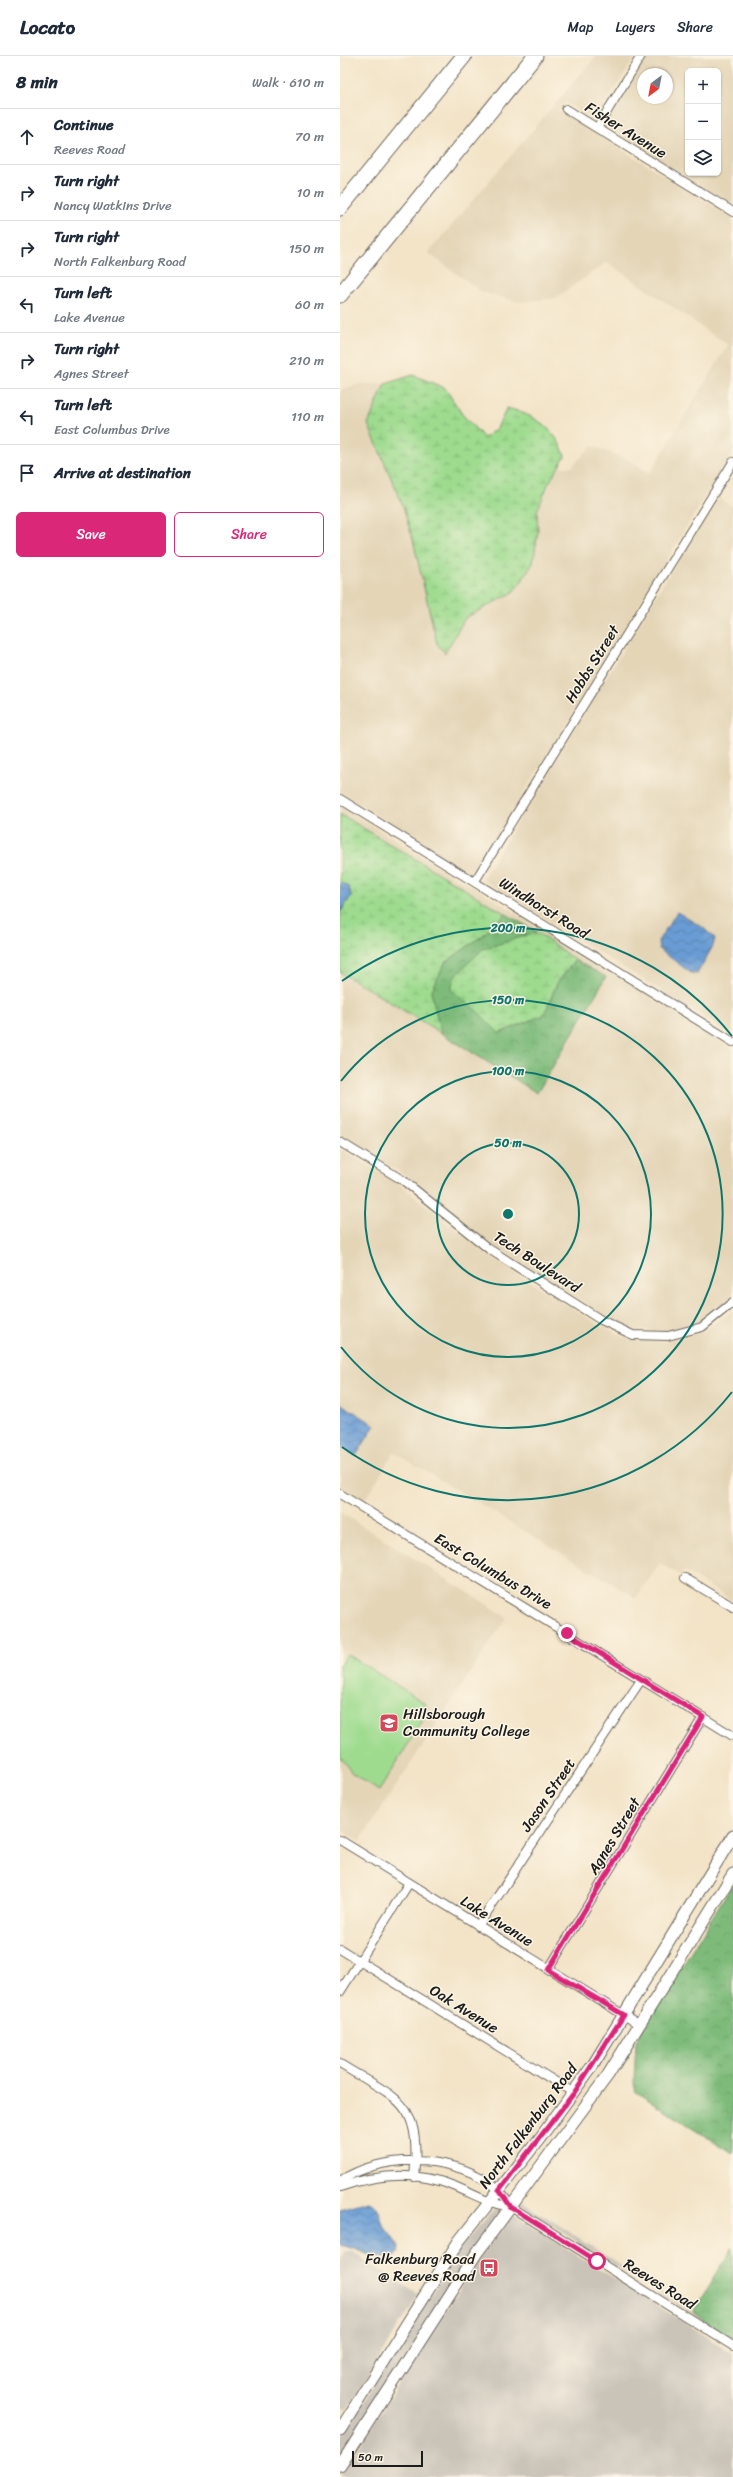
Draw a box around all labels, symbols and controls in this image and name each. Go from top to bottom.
text: Locato [20,11,75,44]
text: Map [568,15,593,40]
text: Layers [615,15,655,40]
text: Share [677,15,713,40]
text: 8 min [16,67,58,97]
north arrow [637,68,673,104]
map controls [685,68,721,176]
button: + [685,68,721,104]
text: Walk · 610 m [252,71,324,94]
street label: Fisher Avenue [580,94,672,166]
button: − [685,104,721,140]
text: Continue [54,112,114,138]
text: 70 m [295,125,324,148]
icon: ahead [16,126,38,148]
text: Reeves Road [54,138,125,161]
button: layers [685,140,721,176]
text: Turn right [54,168,119,194]
text: 10 m [297,181,324,204]
icon: right [16,182,38,204]
text: Nancy Watkins Drive [54,194,172,217]
text: Turn right [54,224,119,250]
text: 150 m [289,237,324,260]
icon: right [16,238,38,260]
text: North Falkenburg Road [54,250,186,273]
text: Turn left [54,280,112,306]
text: 60 m [295,293,324,316]
icon: left [16,294,38,316]
text: Lake Avenue [54,306,125,329]
text: Turn right [54,336,119,362]
text: 210 m [289,349,324,372]
icon: right [16,350,38,372]
text: Agnes Street [54,362,129,385]
text: Turn left [54,392,112,418]
text: 110 m [291,405,324,428]
icon: left [16,406,38,428]
text: East Columbus Drive [54,418,170,441]
text: Arrive at destination [54,460,191,486]
icon: arrive [16,462,38,484]
button: Save [16,512,166,557]
button: Share [174,512,324,557]
street label: Hobbs Street [558,619,627,708]
street label: Windhorst Road [494,870,595,947]
text: 200 m [490,917,526,939]
text: 150 m [492,989,525,1011]
text: 100 m [492,1060,525,1082]
text: 50 m [494,1132,522,1154]
centre of rings [501,1207,515,1221]
street label: Tech Boulevard [488,1224,587,1301]
street label: East Columbus Drive [429,1525,557,1617]
route end [558,1624,576,1642]
place label: Hillsborough Community College [403,1701,530,1744]
school or university icon: Hillsborough Community College [378,1712,400,1734]
street label: Jason Street [513,1752,583,1838]
street label: Agnes Street [580,1791,648,1881]
street label: Lake Avenue [455,1888,539,1954]
street label: Oak Avenue [424,1977,504,2041]
street label: North Falkenburg Road [472,2057,585,2194]
place label: Falkenburg Road @ Reeves Road [365,2246,476,2289]
street label: Reeves Road [618,2251,702,2317]
route start [588,2252,606,2270]
bus stop icon: Falkenburg Road @ Reeves Road [478,2257,500,2279]
text: 50 m [358,2448,383,2467]
scale bar [352,2449,423,2468]

